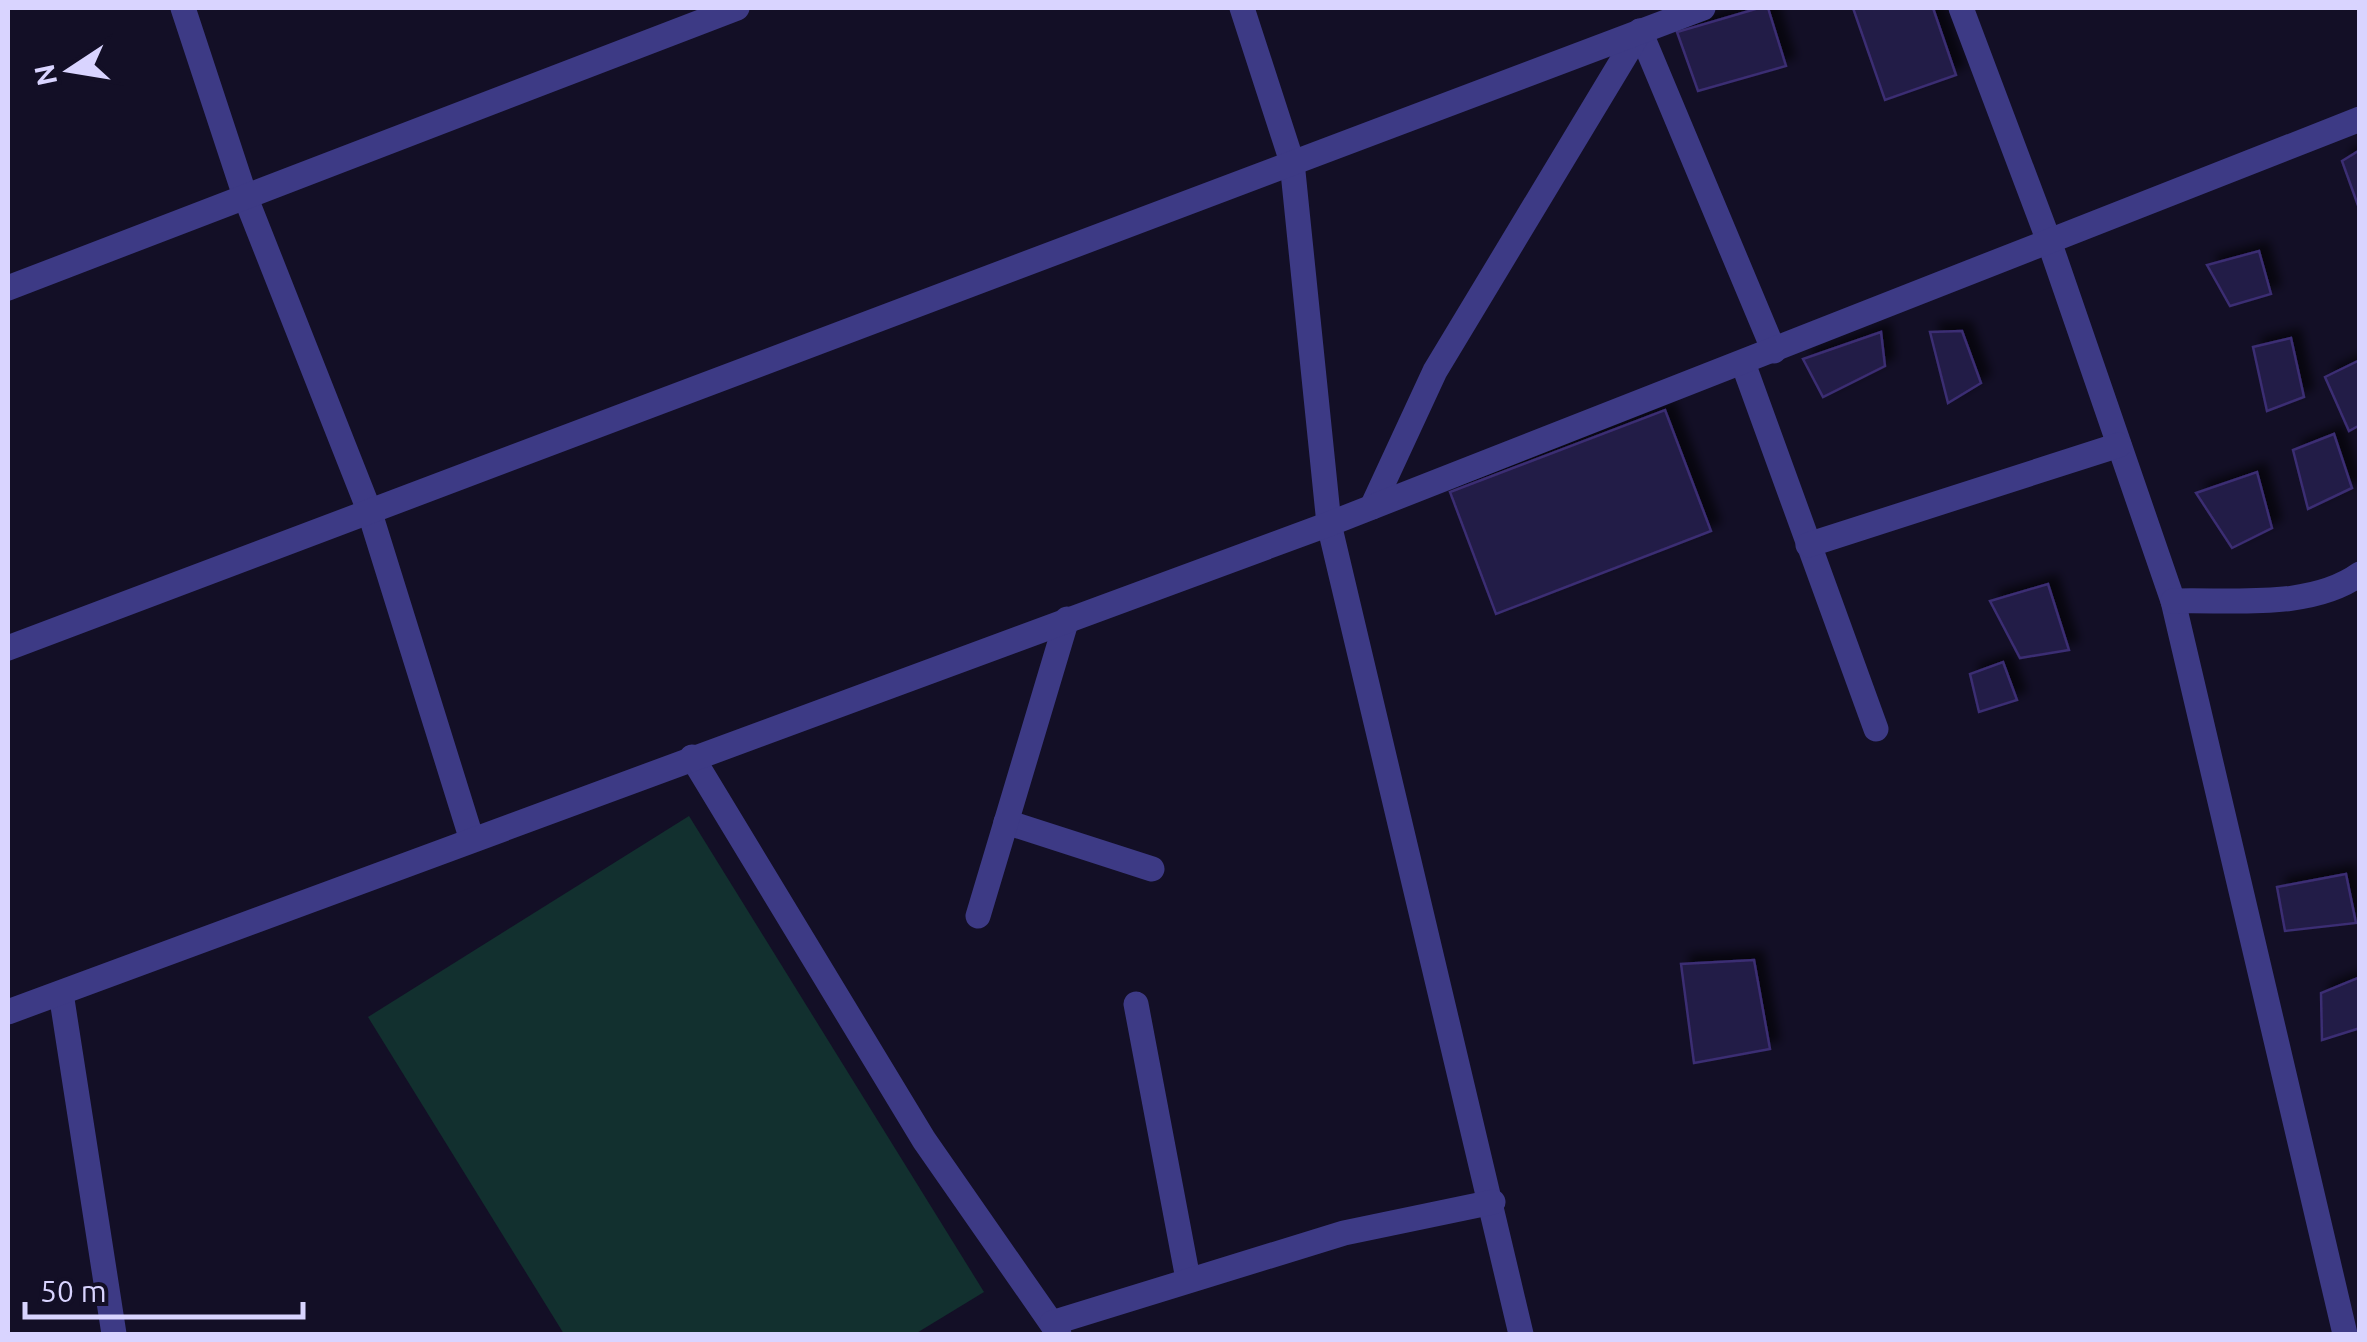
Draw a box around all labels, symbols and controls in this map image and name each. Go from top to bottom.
north arrow [20,20,120,120]
text: N [28,62,62,89]
scale bar [25,1257,302,1319]
text: 50 m [40,1274,107,1308]

